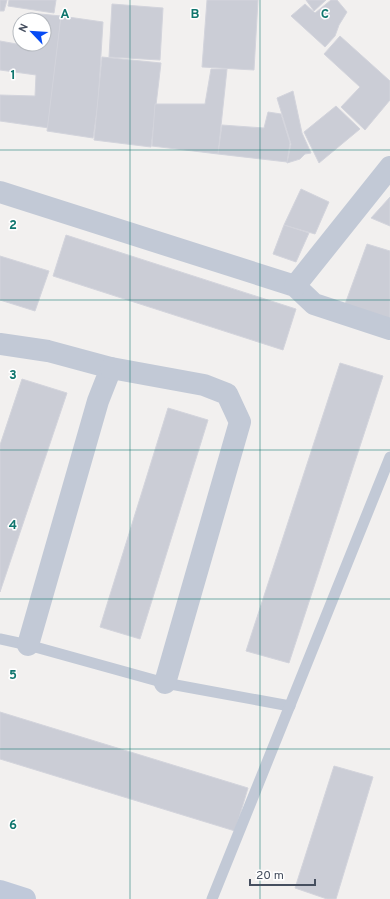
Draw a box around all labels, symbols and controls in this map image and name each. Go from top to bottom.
text: A [60,7,70,23]
text: B [191,7,200,23]
text: C [321,7,329,23]
north arrow [12,12,52,52]
text: N [16,22,32,35]
text: 1 [10,68,16,84]
text: 2 [9,218,17,234]
text: 3 [9,368,17,384]
text: 4 [9,518,17,534]
text: 5 [9,668,17,684]
text: 6 [9,818,17,834]
scale bar [250,861,315,887]
text: 20 m [256,868,284,884]

